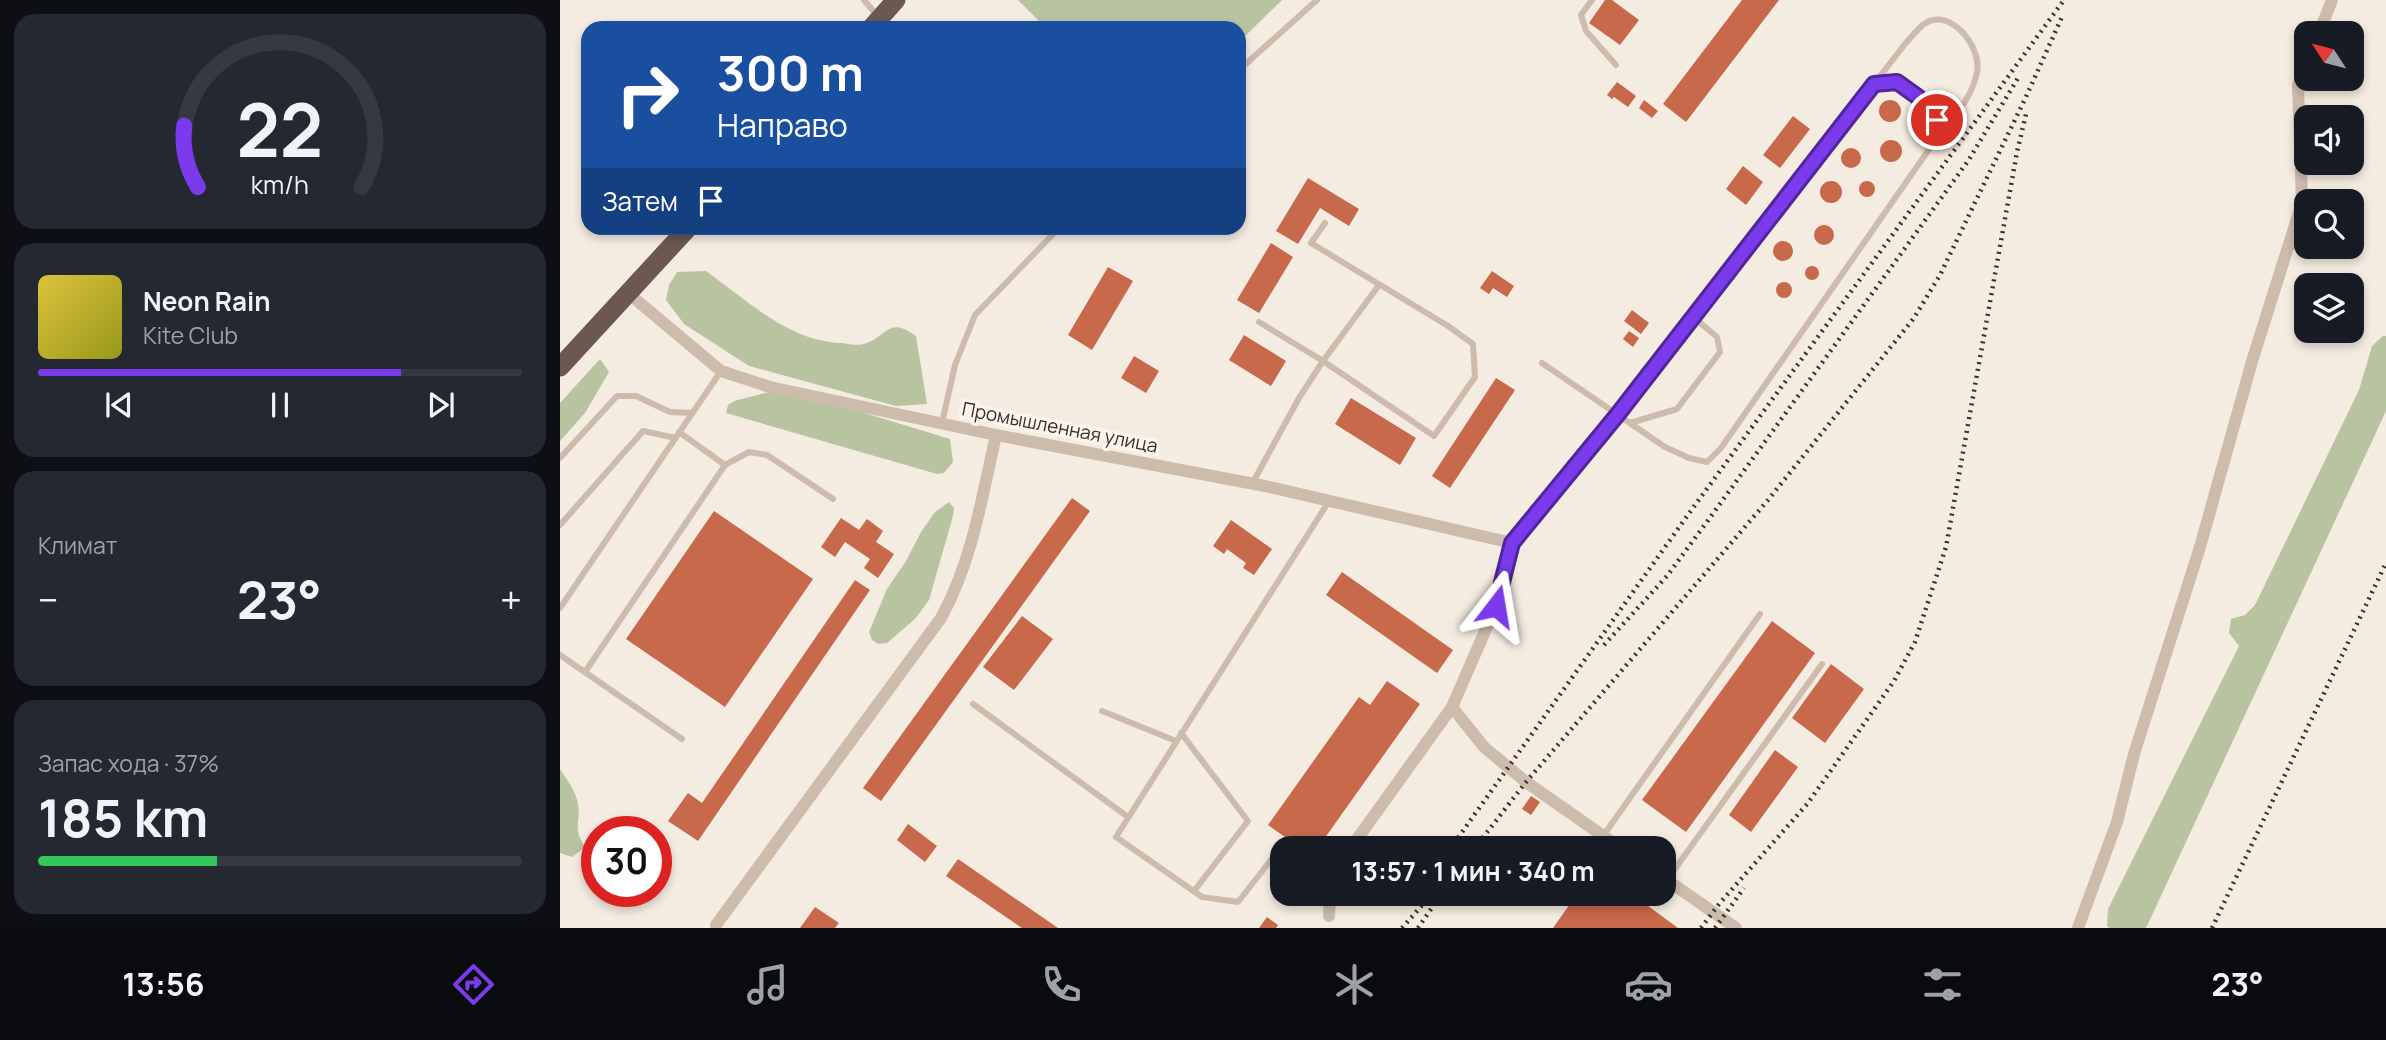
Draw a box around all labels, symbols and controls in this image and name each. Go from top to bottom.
north arrow [2294,21,2364,91]
map controls [2294,21,2364,343]
text: 300 m [717,39,864,106]
icon: right [602,49,693,140]
text: 22 [237,80,323,180]
pin [1907,90,1967,150]
icon: arrive [1918,101,1956,139]
text: Направо [717,103,848,147]
button: sound [2294,105,2364,175]
text: km/h [251,167,309,202]
icon: arrive [692,182,730,220]
text: Затем [602,183,678,219]
button: search [2294,189,2364,259]
button: layers [2294,273,2364,343]
text: Neon Rain [143,283,271,319]
text: Kite Club [143,319,238,351]
icon: previous [100,386,138,424]
icon: pause [261,386,299,424]
icon: next [422,386,460,424]
street label: Промышленная улица [960,395,1160,459]
text: Климат [38,529,117,561]
text: 23° [237,564,322,635]
position arrow [1459,569,1533,643]
text: − [38,573,59,625]
text: + [500,573,522,625]
text: Запас хода · 37% [38,747,219,779]
text: 185 km [38,782,208,853]
speed limit sign: 30 [581,816,672,907]
text: 13:57 · 1 мин · 340 m [1351,853,1595,889]
icon: directions [449,960,498,1009]
icon: music [743,960,792,1009]
icon: phone [1037,960,1086,1009]
icon: climate [1330,960,1379,1009]
icon: car [1624,960,1673,1009]
icon: filters [1918,960,1967,1009]
text: 13:56 [122,962,205,1006]
text: 23° [2212,962,2264,1006]

